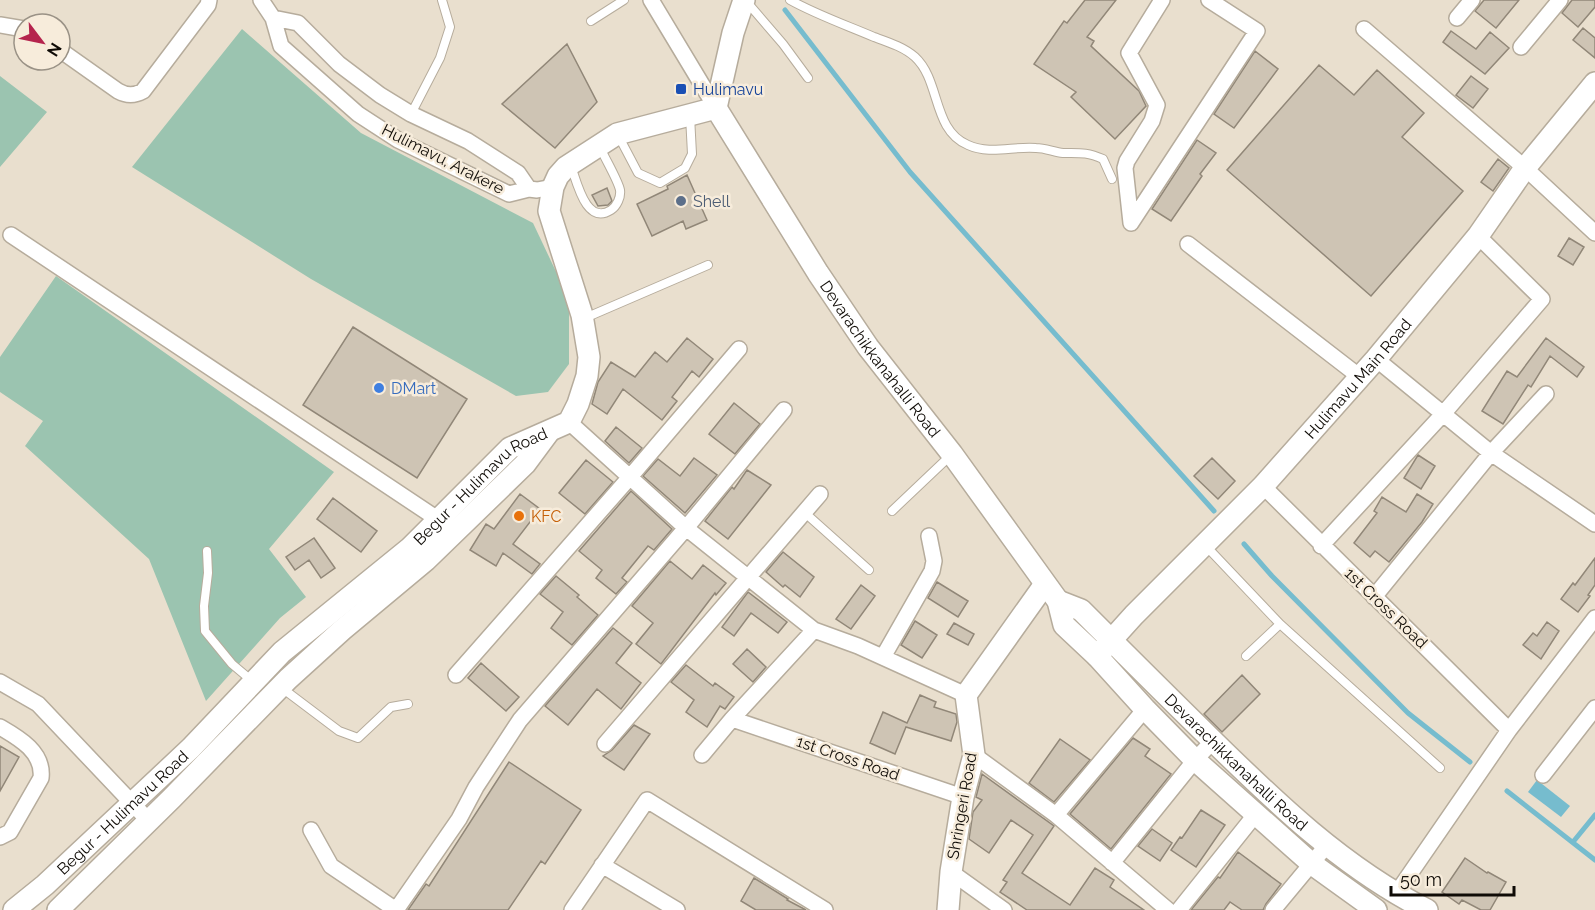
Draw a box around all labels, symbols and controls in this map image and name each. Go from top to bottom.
north arrow [12,12,72,72]
text: N [43,39,66,60]
place label: Hulimavu [693,80,763,99]
marker: Hulimavu [674,82,688,96]
street label: Hulimavu, Arakere [379,120,507,198]
place label: Shell [693,192,731,211]
marker: Shell [674,194,688,208]
street label: Devarachikkanahalli Road [816,277,945,441]
street label: Hulimavu Main Road [1300,315,1415,442]
place label: DMart [391,379,437,398]
marker: DMart [372,381,386,395]
street label: Begur - Hulimavu Road [409,423,550,549]
place label: KFC [531,507,561,526]
marker: KFC [512,509,526,523]
street label: 1st Cross Road [1341,564,1431,652]
street label: Devarachikkanahalli Road [1161,690,1312,834]
street label: 1st Cross Road [794,731,902,785]
street label: Begur - Hulimavu Road [53,746,192,878]
street label: Shringeri Road [943,751,981,861]
scale bar [1391,859,1514,897]
text: 50 m [1400,869,1442,890]

